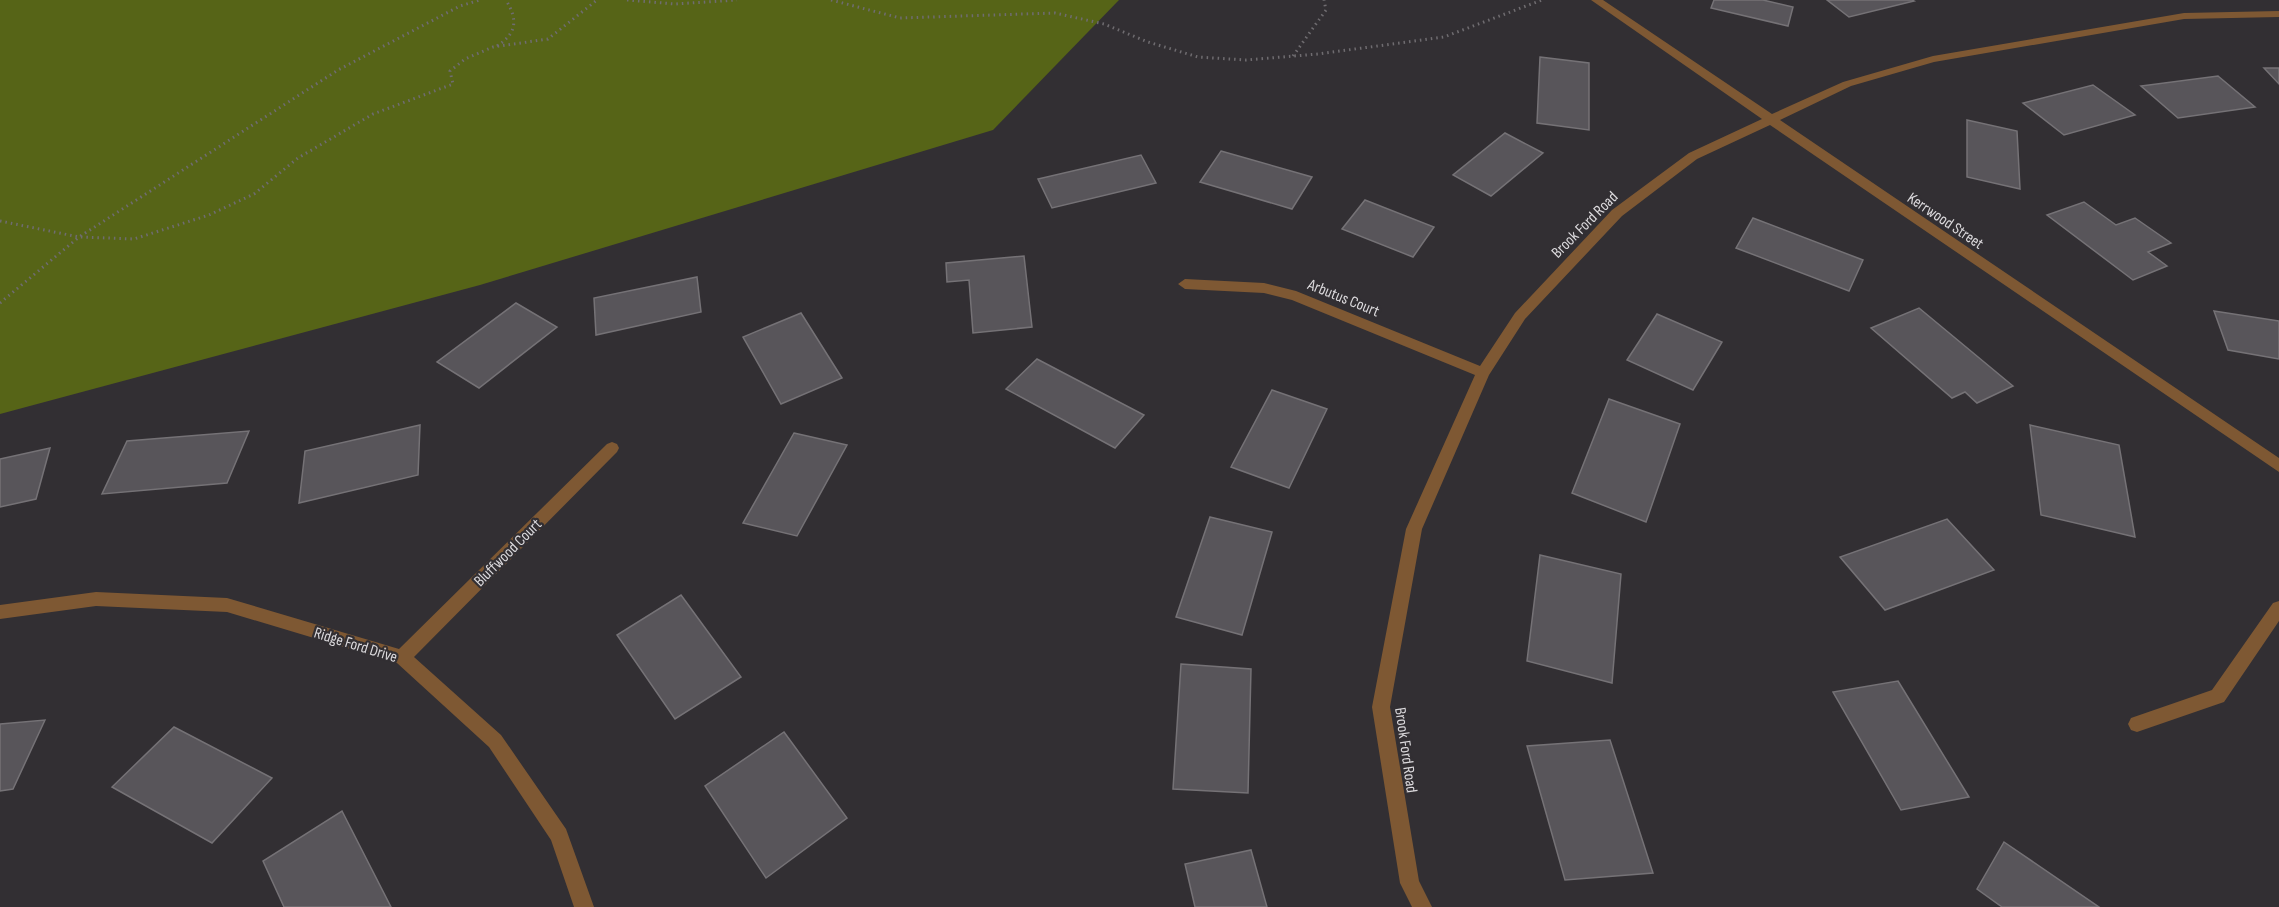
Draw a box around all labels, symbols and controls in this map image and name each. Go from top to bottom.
street label: Brook Ford Road [1548,188,1622,262]
street label: Kerrwood Street [1903,189,1987,254]
street label: Arbutus Court [1304,275,1382,321]
street label: Bluffwood Court [470,515,546,591]
street label: Ridge Ford Drive [312,624,400,667]
street label: Brook Ford Road [1390,706,1421,794]

